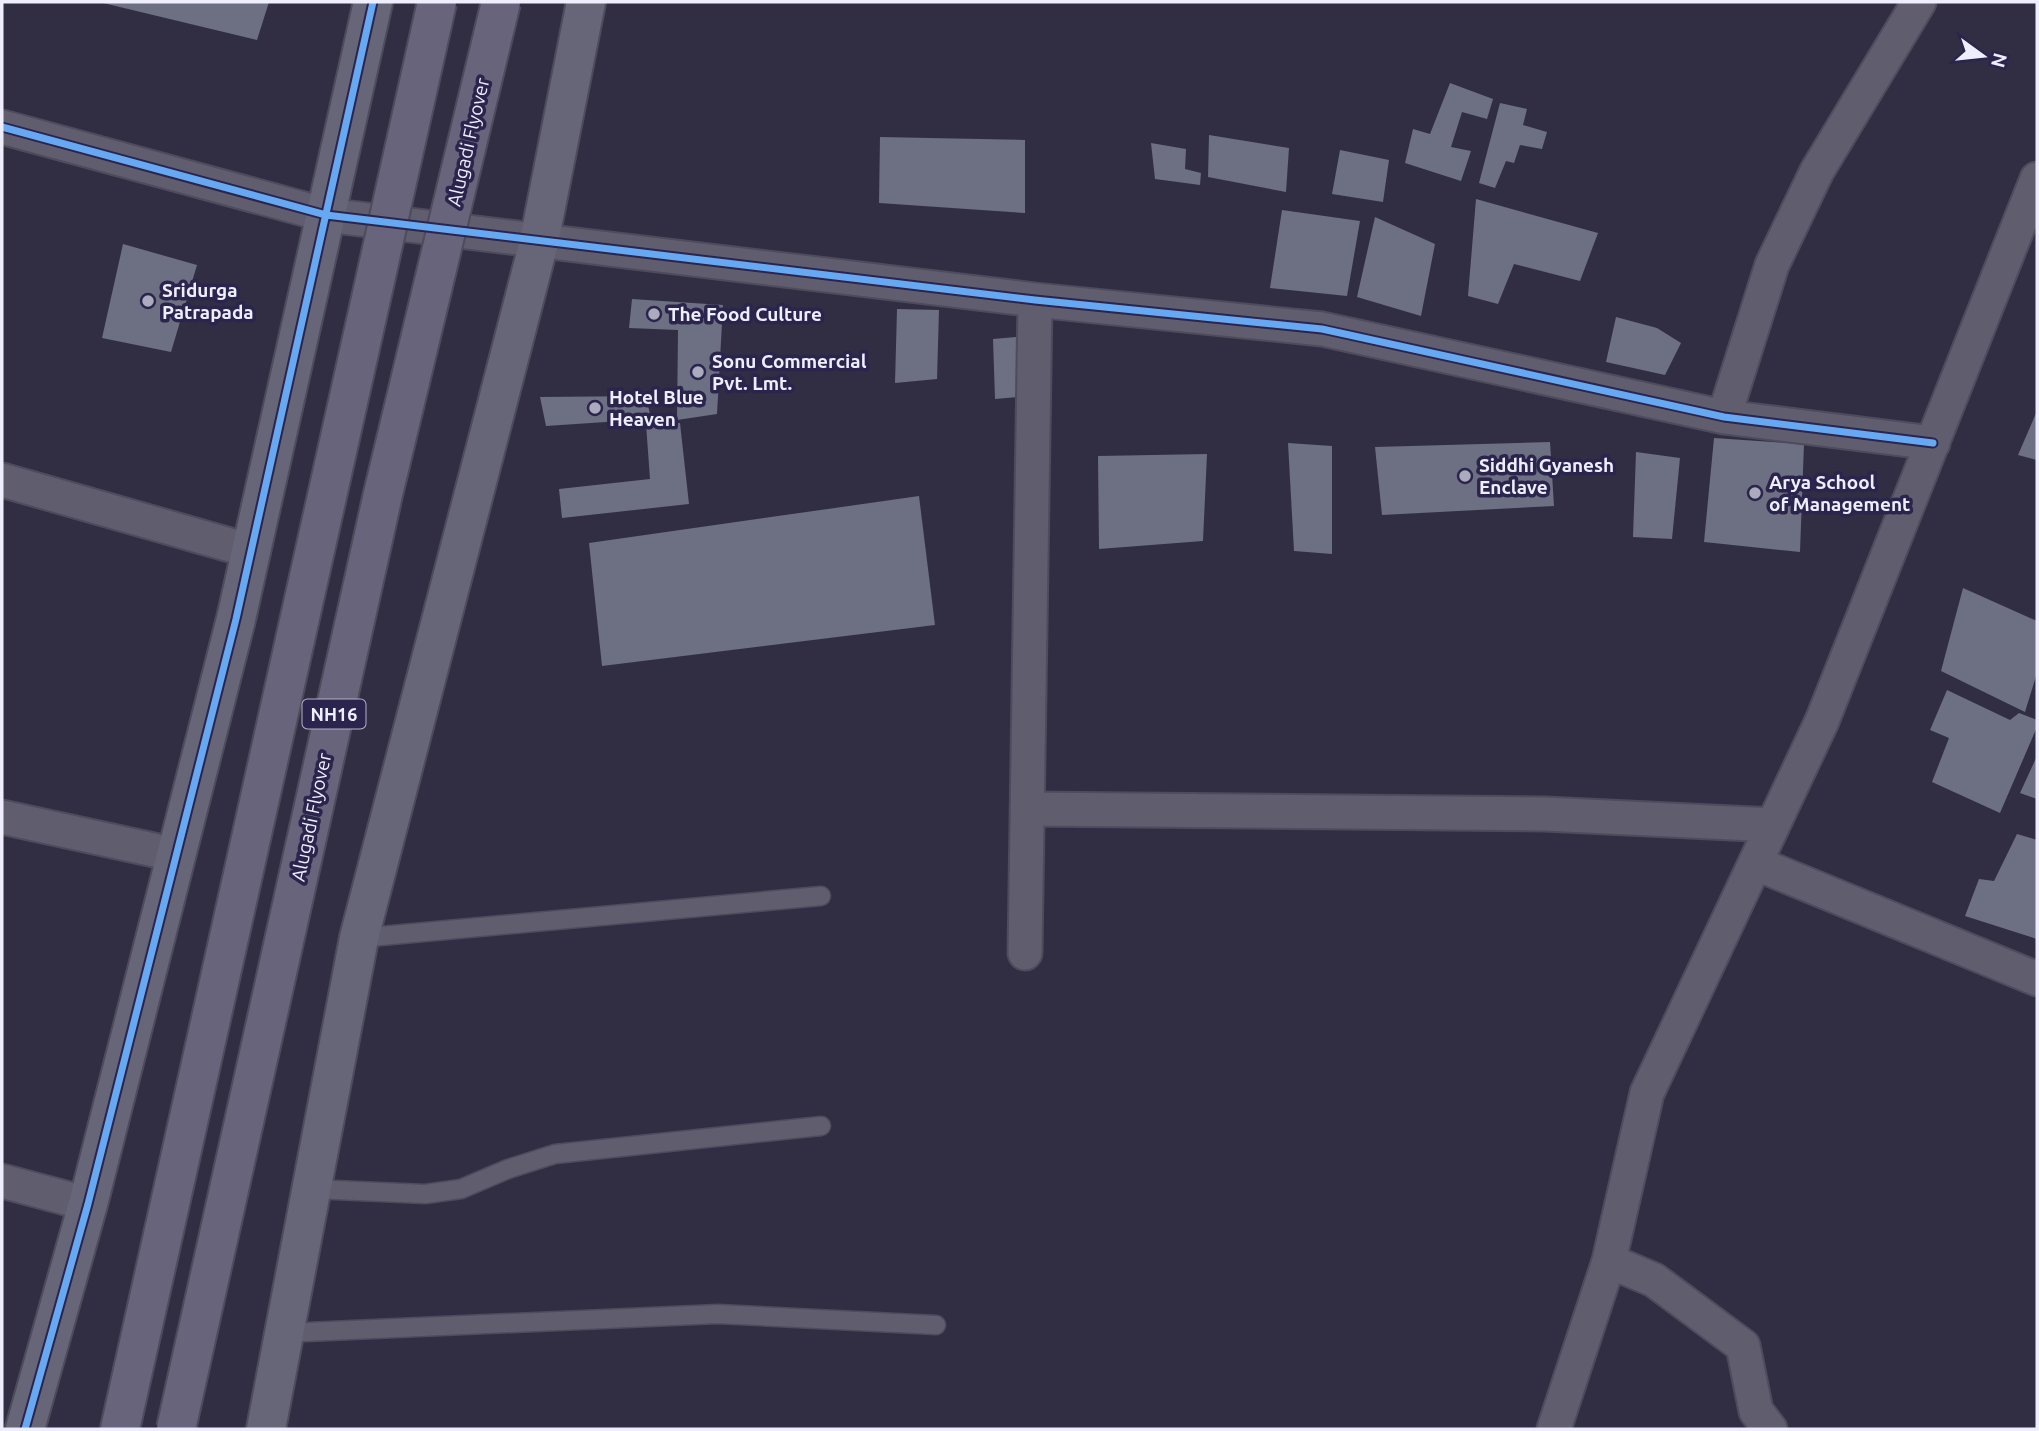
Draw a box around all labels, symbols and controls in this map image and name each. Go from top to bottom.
north arrow [1948,21,2018,91]
text: N [1987,51,2012,70]
street label: Alugadi Flyover [443,76,493,208]
place label: Sridurga Patrapada [162,279,254,323]
marker: Sridurga Patrapada [140,293,156,309]
place label: The Food Culture [668,303,822,325]
marker: The Food Culture [646,306,662,322]
place label: Sonu Commercial Pvt. Lmt. [712,350,867,394]
marker: Sonu Commercial Pvt. Lmt. [690,364,706,380]
place label: Hotel Blue Heaven [609,386,704,430]
marker: Hotel Blue Heaven [587,400,603,416]
place label: Siddhi Gyanesh Enclave [1479,454,1614,498]
marker: Siddhi Gyanesh Enclave [1457,468,1473,484]
place label: Arya School of Management [1769,471,1910,515]
marker: Arya School of Management [1747,485,1763,501]
road number: NH16 [302,700,366,728]
street label: Alugadi Flyover [287,751,335,883]

